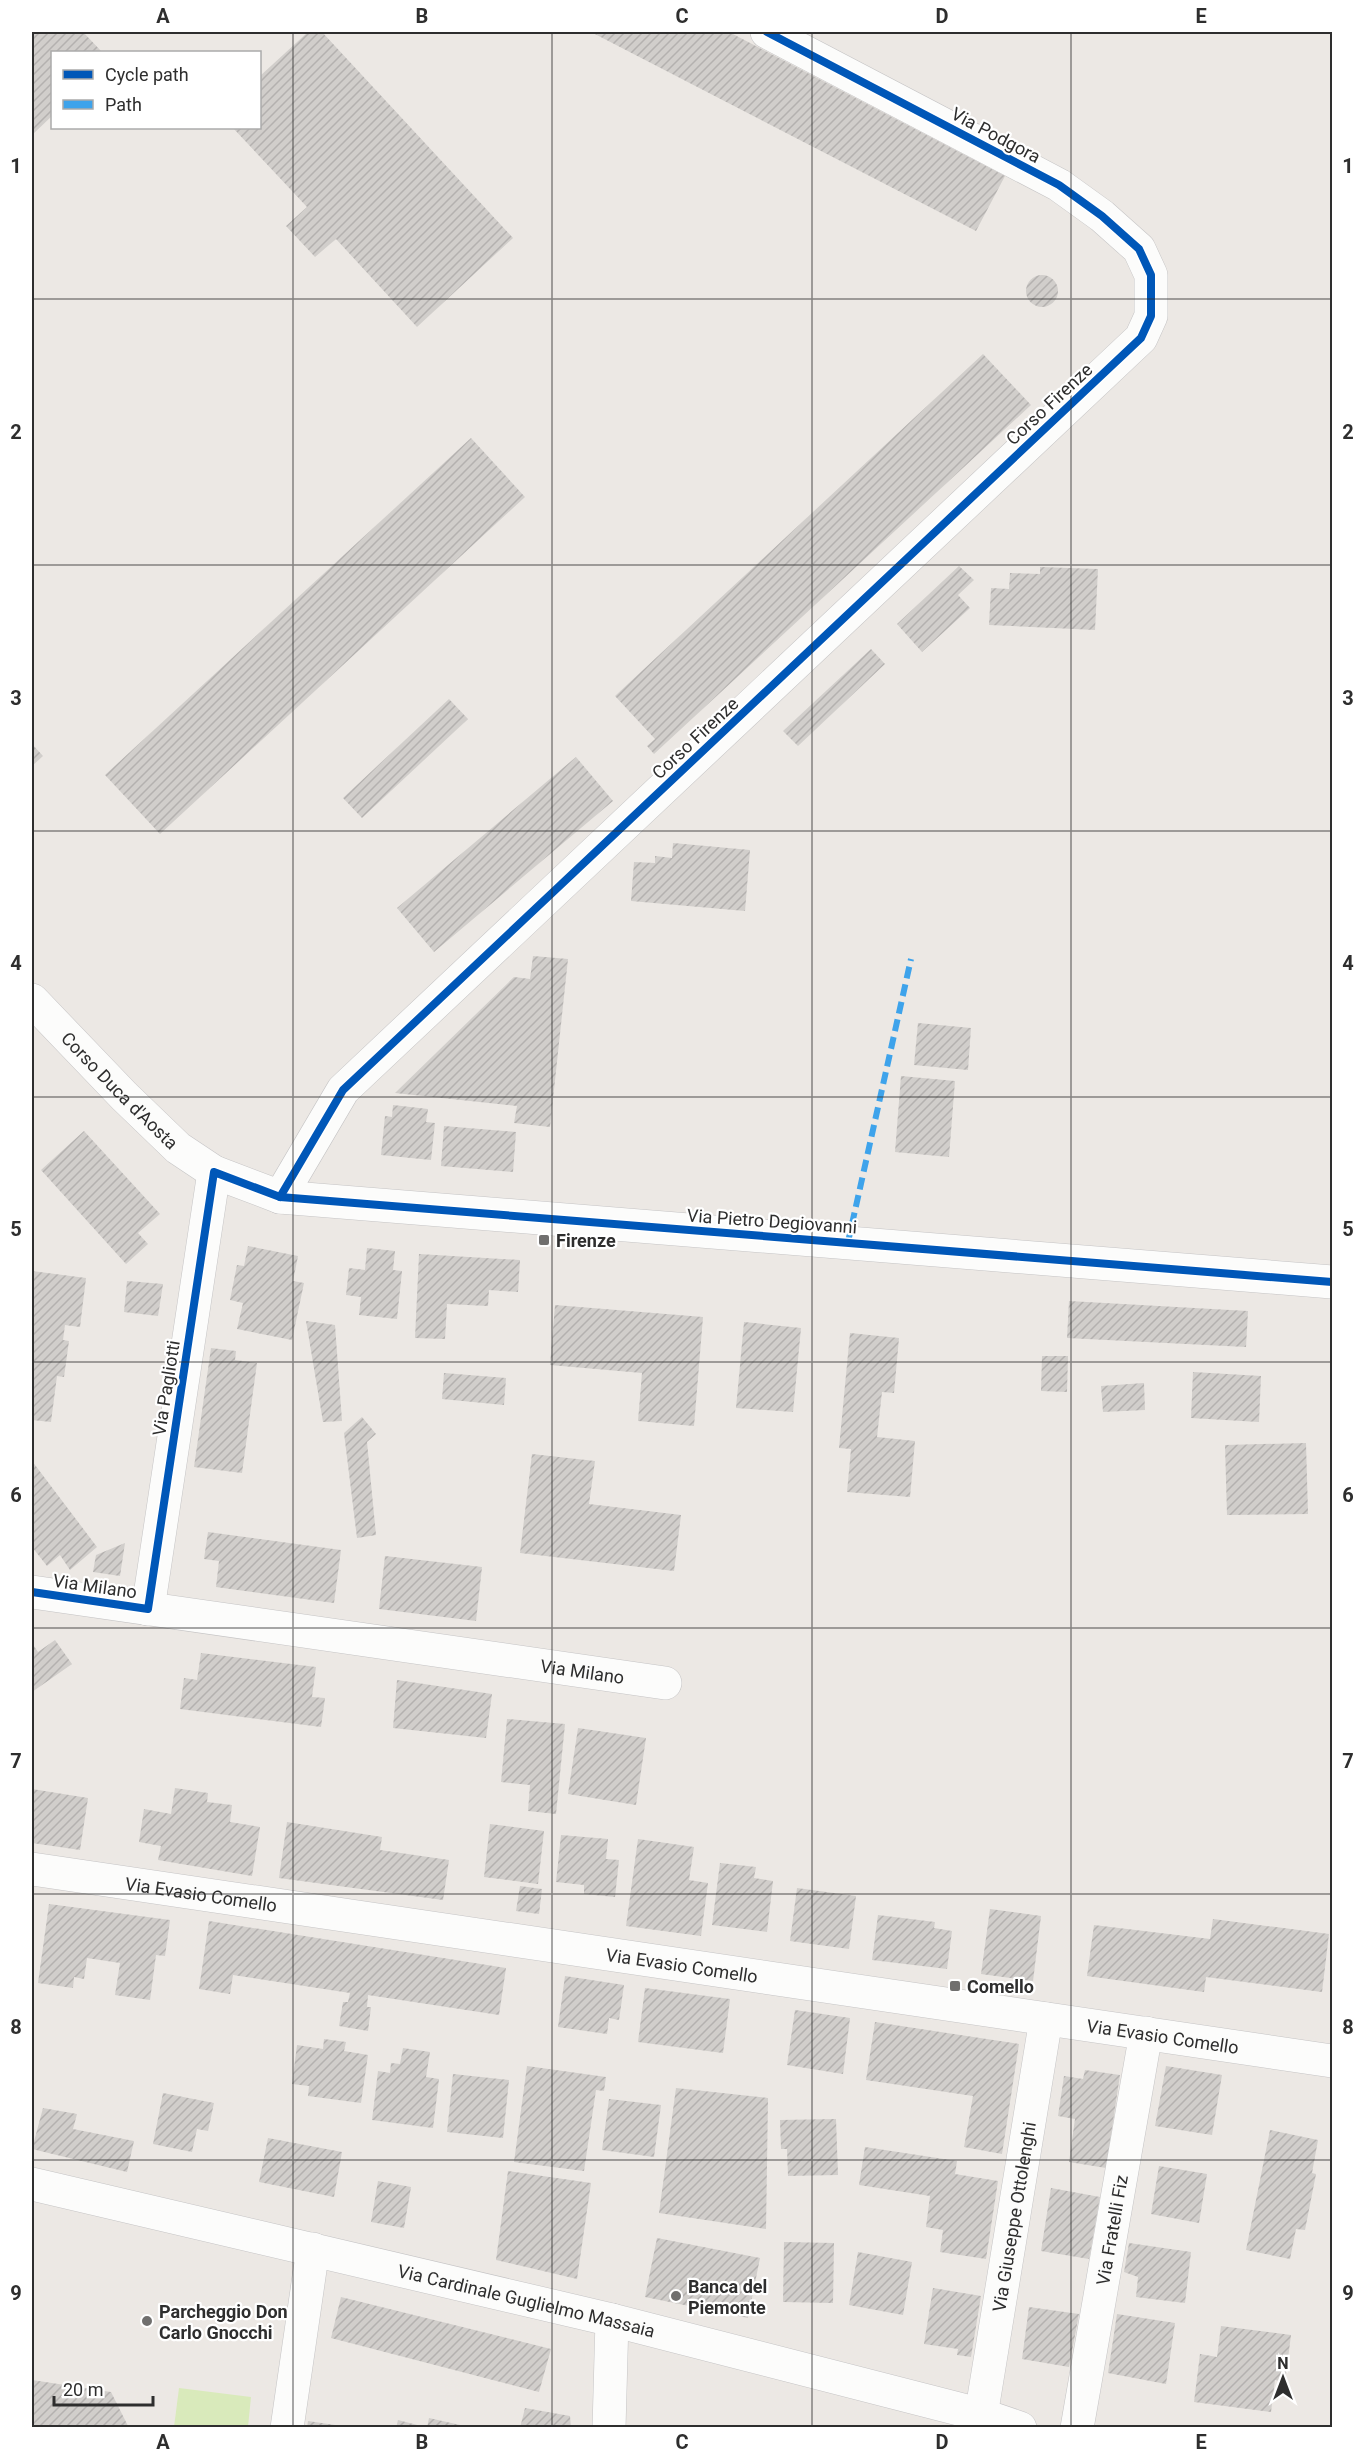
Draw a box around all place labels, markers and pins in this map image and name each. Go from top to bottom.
place label: Firenze [556,1230,616,1251]
marker: Firenze [537,1233,551,1247]
place label: Comello [967,1976,1034,1997]
marker: Comello [948,1979,962,1993]
place label: Banca del Piemonte [688,2276,767,2318]
marker: Banca del Piemonte [669,2289,683,2303]
place label: Parcheggio Don Carlo Gnocchi [159,2301,288,2343]
marker: Parcheggio Don Carlo Gnocchi [140,2314,154,2328]

